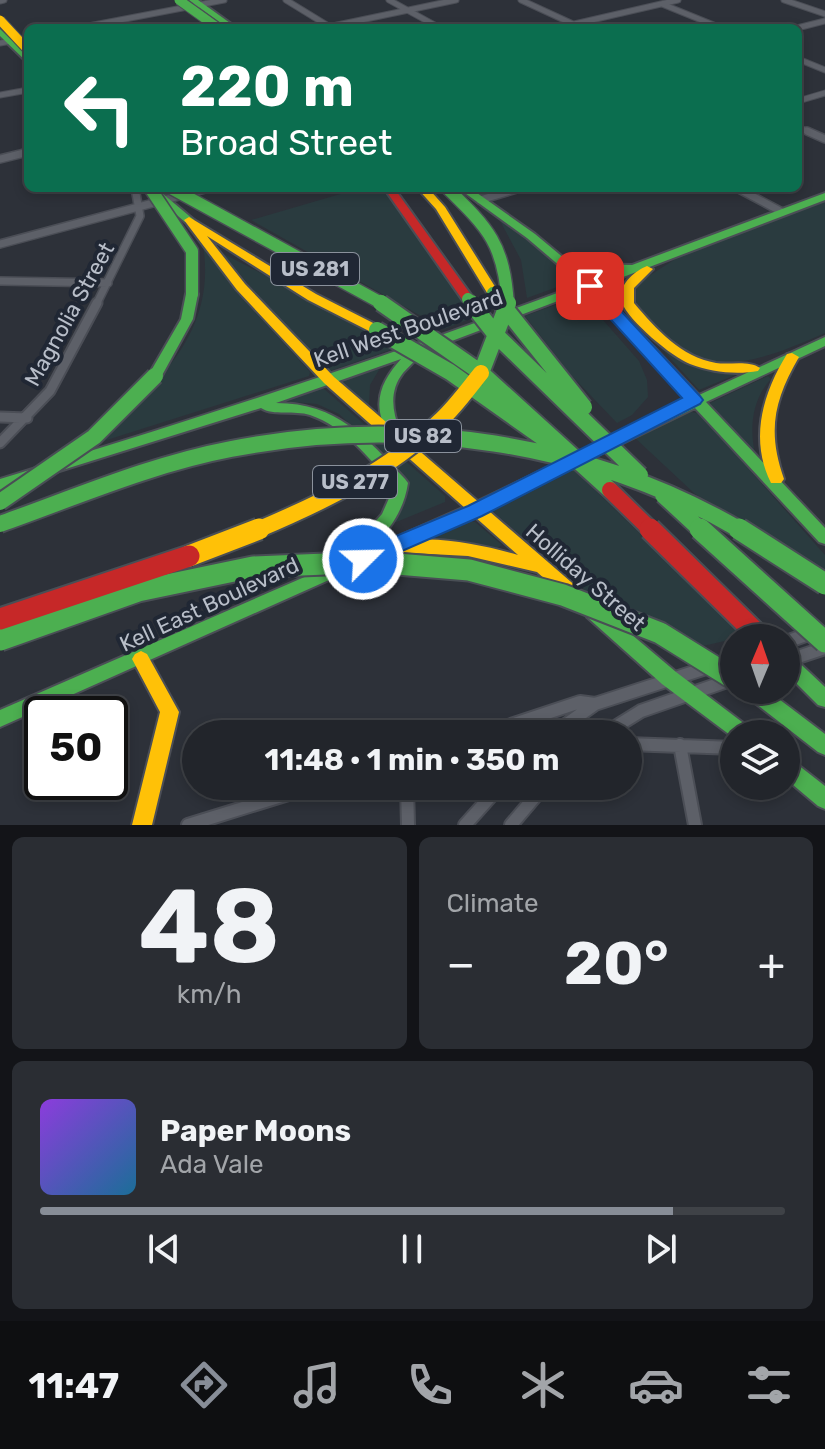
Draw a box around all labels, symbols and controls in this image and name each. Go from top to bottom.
text: 220 m [180,54,354,120]
icon: left [48,56,152,160]
text: Broad Street [180,121,392,164]
street label: Magnolia Street [19,237,120,391]
pin [556,252,624,320]
road number: US 281 [271,253,359,285]
icon: arrive [568,264,612,308]
street label: Kell West Boulevard [310,283,506,374]
road number: US 82 [385,420,461,452]
road number: US 277 [313,466,397,498]
position arrow [321,517,405,601]
street label: Holliday Street [520,518,651,637]
street label: Kell East Boulevard [115,551,303,658]
north arrow [720,624,800,704]
map controls [720,624,800,800]
speed limit sign: 50 [24,696,128,800]
button: layers [720,720,800,800]
text: 11:48 · 1 min · 350 m [265,742,559,778]
text: 48 [139,865,280,988]
text: Climate [447,888,539,919]
text: 20° [564,928,669,999]
text: − [447,938,475,990]
text: + [758,938,785,990]
text: km/h [177,979,242,1010]
text: Paper Moons [160,1113,351,1149]
text: Ada Vale [160,1149,264,1180]
icon: previous [142,1227,186,1271]
icon: pause [390,1227,434,1271]
icon: next [639,1227,683,1271]
icon: directions [176,1357,232,1413]
icon: music [289,1357,345,1413]
icon: phone [402,1357,458,1413]
icon: climate [515,1357,571,1413]
icon: car [628,1357,684,1413]
icon: filters [741,1357,797,1413]
text: 11:47 [28,1364,119,1407]

